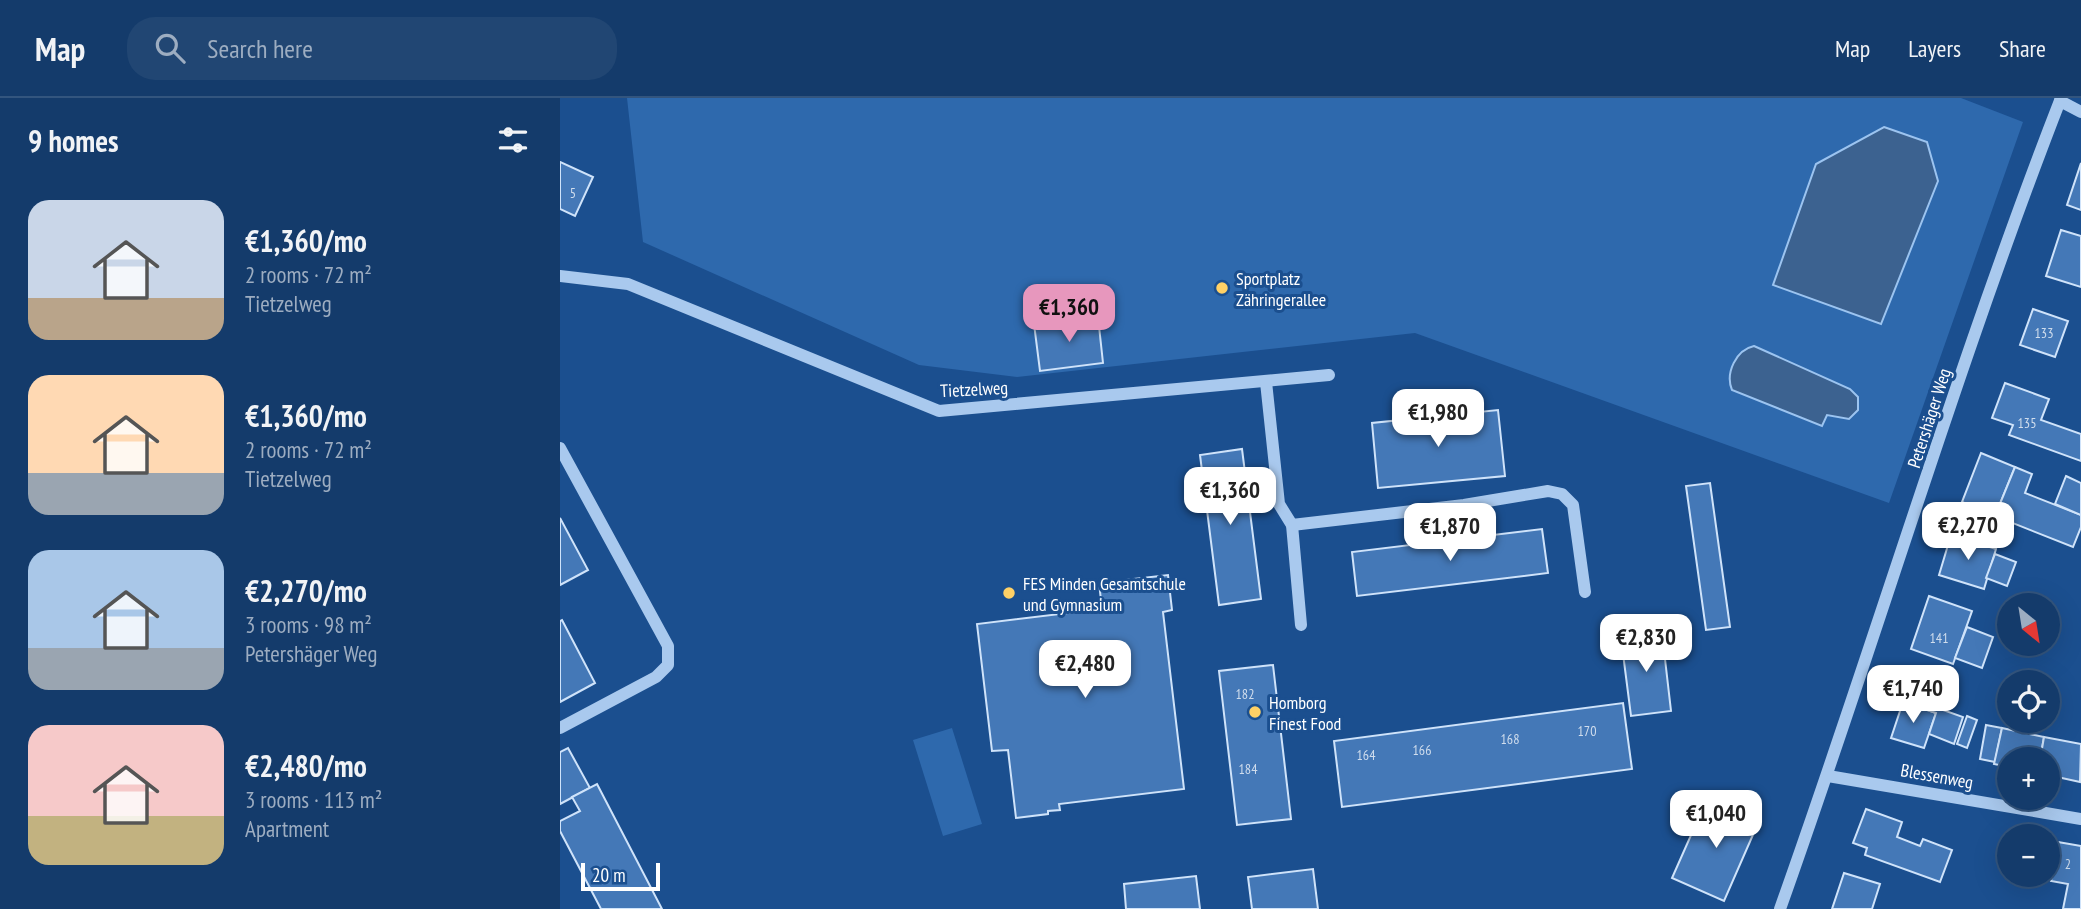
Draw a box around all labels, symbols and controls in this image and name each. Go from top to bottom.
search box [127,17,617,80]
text: Map [35,27,85,70]
icon: search [151,29,189,67]
text: Search here [207,32,313,65]
text: Map [1835,33,1870,64]
text: Layers [1908,33,1961,64]
text: Share [1999,33,2046,64]
text: 9 homes [28,121,119,160]
icon: filters [494,121,532,159]
house number: 5 [570,184,576,202]
text: €1,360/mo [245,221,367,260]
icon: home [84,228,168,312]
text: 2 rooms · 72 m² [245,260,372,289]
place label: Sportplatz Zähringerallee [1236,267,1326,311]
marker: Sportplatz Zähringerallee [1214,280,1230,296]
pin: €1,360 [1012,285,1126,344]
text: Tietzelweg [245,289,332,318]
text: €1,360 [1039,292,1099,321]
house number: 133 [2035,324,2053,342]
street label: Petershäger Weg [1902,365,1956,471]
street label: Tietzelweg [940,376,1008,402]
pin: €1,980 [1381,390,1495,449]
text: €1,360/mo [245,396,367,435]
text: €1,980 [1408,397,1468,426]
icon: home [84,403,168,487]
house number: 135 [2018,414,2036,432]
text: 2 rooms · 72 m² [245,435,372,464]
text: Tietzelweg [245,464,332,493]
pin: €1,360 [1173,468,1287,527]
text: €1,360 [1200,475,1260,504]
pin: €2,270 [1911,503,2025,562]
pin: €1,870 [1393,504,1507,563]
text: €2,270 [1938,510,1998,539]
text: €1,870 [1420,511,1480,540]
text: €2,270/mo [245,571,367,610]
place label: FES Minden Gesamtschule und Gymnasium [1023,572,1186,616]
icon: home [84,578,168,662]
marker: FES Minden Gesamtschule und Gymnasium [1001,585,1017,601]
north arrow [1997,593,2060,656]
map controls [1997,593,2060,887]
text: 3 rooms · 98 m² [245,610,372,639]
pin: €2,830 [1589,614,1703,674]
text: €2,830 [1616,622,1676,651]
house number: 141 [1930,629,1948,647]
text: Petershäger Weg [245,639,377,668]
pin: €2,480 [1028,640,1142,700]
text: €2,480 [1055,648,1115,677]
pin: €1,740 [1856,666,1970,725]
button: locate [1997,670,2060,733]
text: €1,740 [1883,673,1943,702]
house number: 182 [1236,685,1254,703]
place label: Homborg Finest Food [1269,691,1341,735]
marker: Homborg Finest Food [1247,704,1263,720]
house number: 170 [1578,722,1596,740]
house number: 168 [1501,730,1519,748]
house number: 166 [1413,741,1431,759]
text: €2,480/mo [245,746,367,785]
house number: 164 [1357,746,1376,764]
button: + [1997,747,2060,810]
icon: home [84,753,168,837]
street label: Blessenweg [1899,758,1975,794]
house number: 184 [1239,760,1258,778]
text: 3 rooms · 113 m² [245,785,382,814]
pin: €1,040 [1659,790,1773,850]
text: €1,040 [1686,798,1746,827]
text: Apartment [245,814,329,843]
button: − [1997,824,2060,887]
house number: 2 [2065,855,2071,873]
scale bar [581,860,660,892]
text: 20 m [592,863,626,887]

